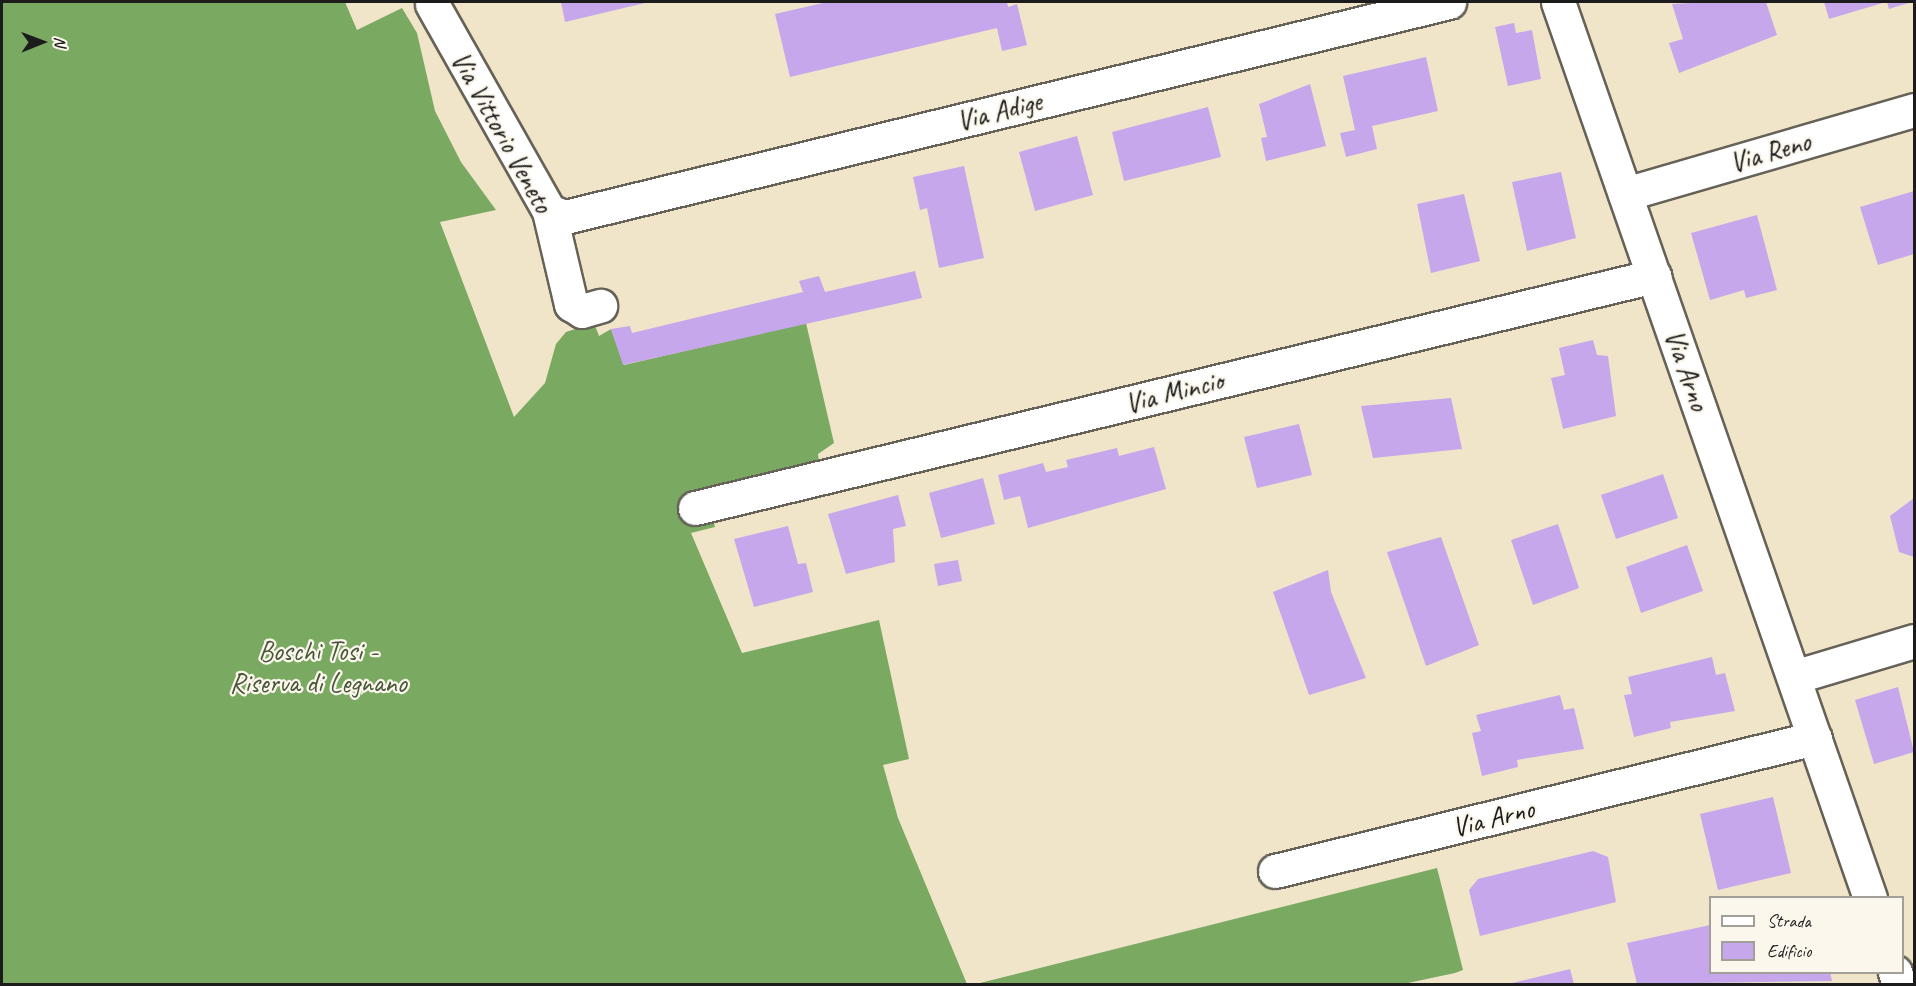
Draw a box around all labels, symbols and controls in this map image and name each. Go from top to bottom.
north arrow [12,12,72,72]
text: N [50,37,70,47]
street label: Via Vittorio Veneto [444,46,560,218]
street label: Via Adige [953,84,1045,138]
street label: Via Reno [1725,124,1815,180]
street label: Via Arno [1658,325,1716,415]
street label: Via Mincio [1121,364,1227,420]
park label: Boschi Tosi - Riserva di Legnano [230,634,406,700]
street label: Via Arno [1449,792,1537,844]
legend [1709,896,1904,974]
text: Strada [1767,910,1811,932]
text: Edificio [1767,940,1811,962]

